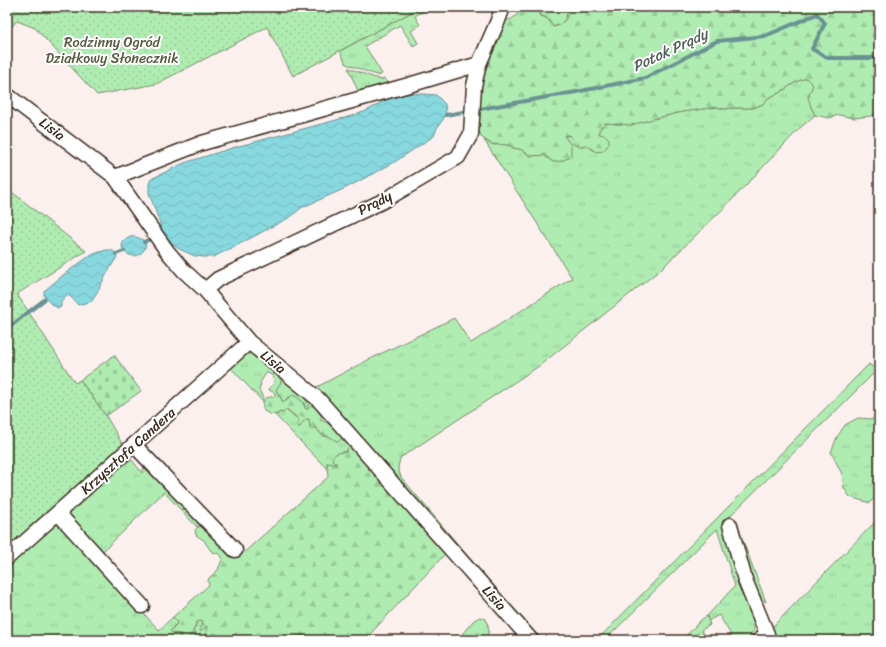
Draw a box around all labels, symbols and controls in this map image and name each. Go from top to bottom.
water label: Potok Prądy [628,20,714,79]
park label: Rodzinny Ogród Działkowy Słonecznik [45,30,179,71]
street label: Lisia [33,111,71,147]
street label: Prądy [353,183,397,222]
street label: Lisia [254,344,292,380]
street label: Krzysztofa Candera [75,400,182,501]
street label: Lisia [475,579,513,617]

